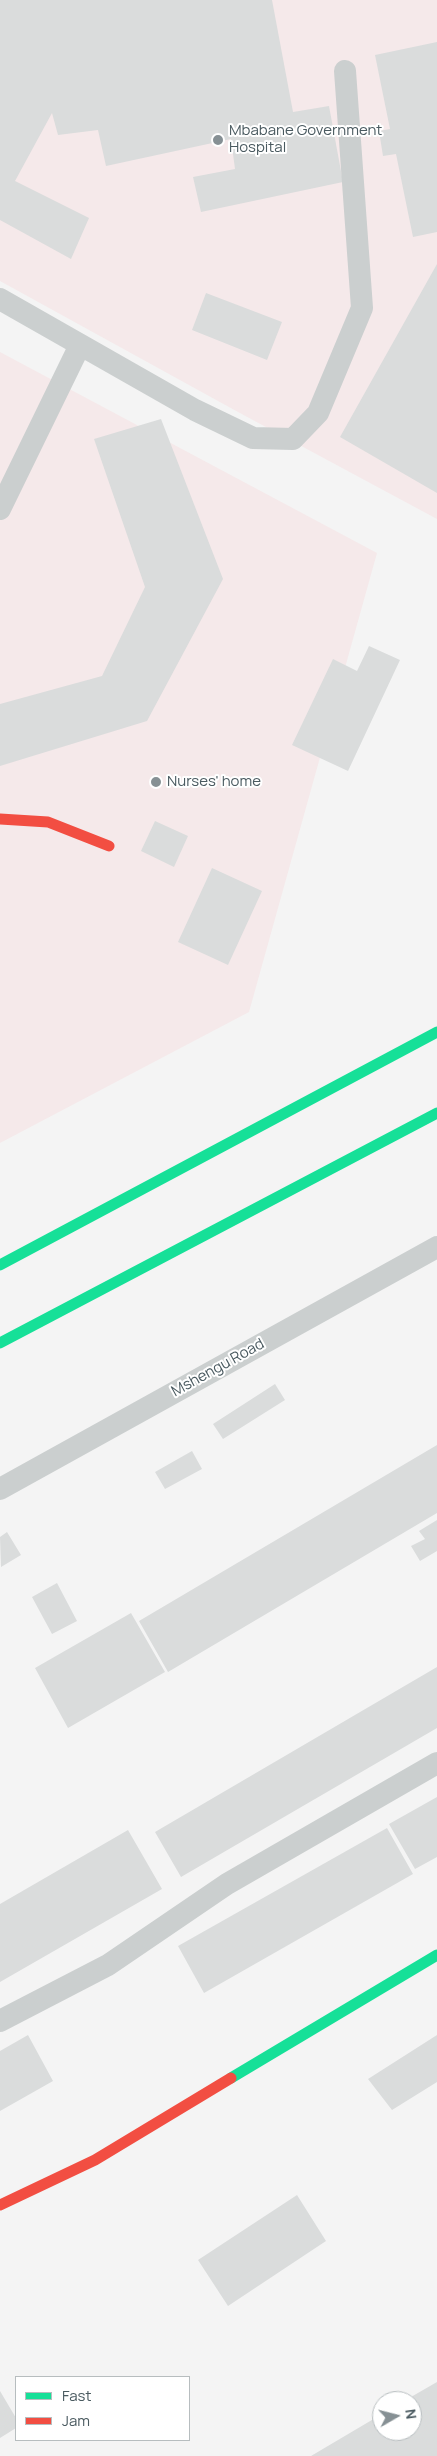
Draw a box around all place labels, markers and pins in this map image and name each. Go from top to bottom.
place label: Mbabane Government Hospital [229,122,382,157]
marker: Mbabane Government Hospital [211,133,225,147]
place label: Nurses' home [167,773,261,791]
marker: Nurses' home [149,775,163,789]

